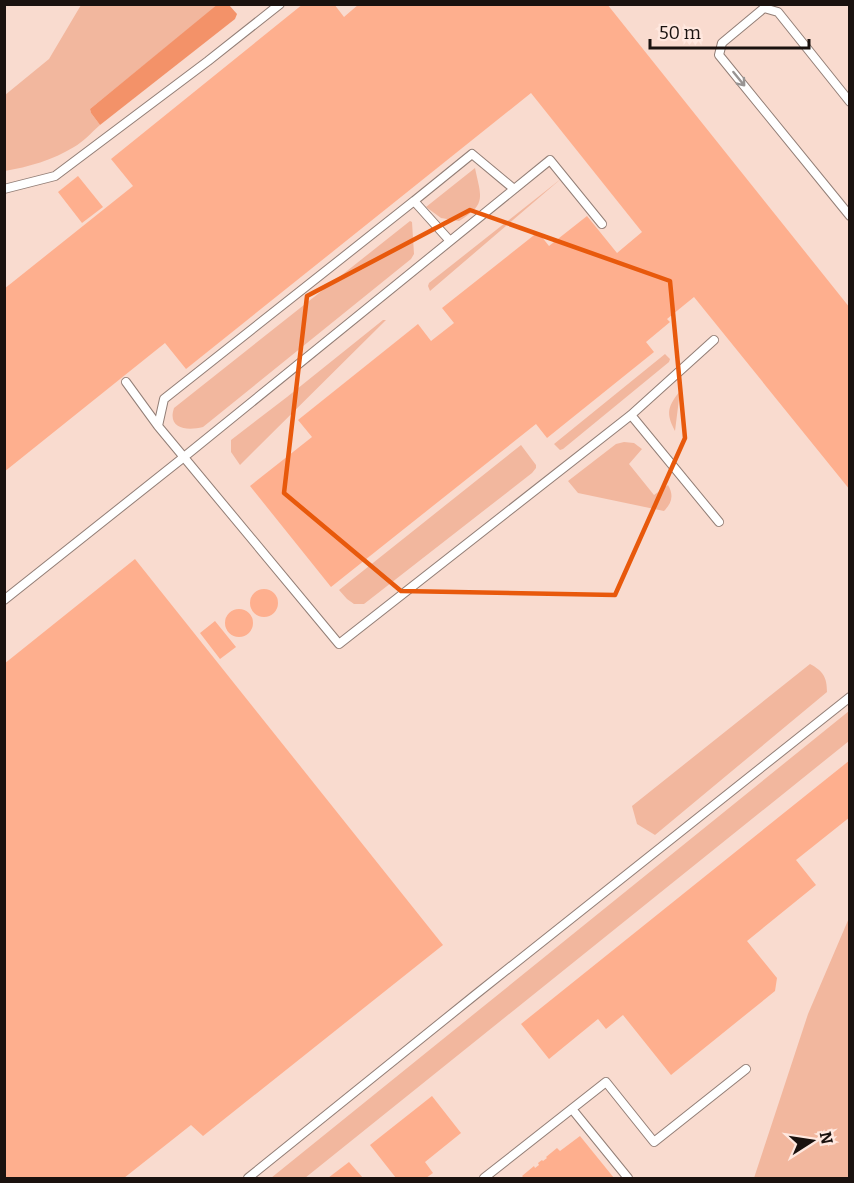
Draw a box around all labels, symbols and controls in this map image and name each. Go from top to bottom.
scale bar [650,12,809,50]
text: 50 m [659,22,701,44]
one-way arrow [732,70,745,86]
north arrow [782,1111,842,1171]
text: N [816,1130,837,1146]

